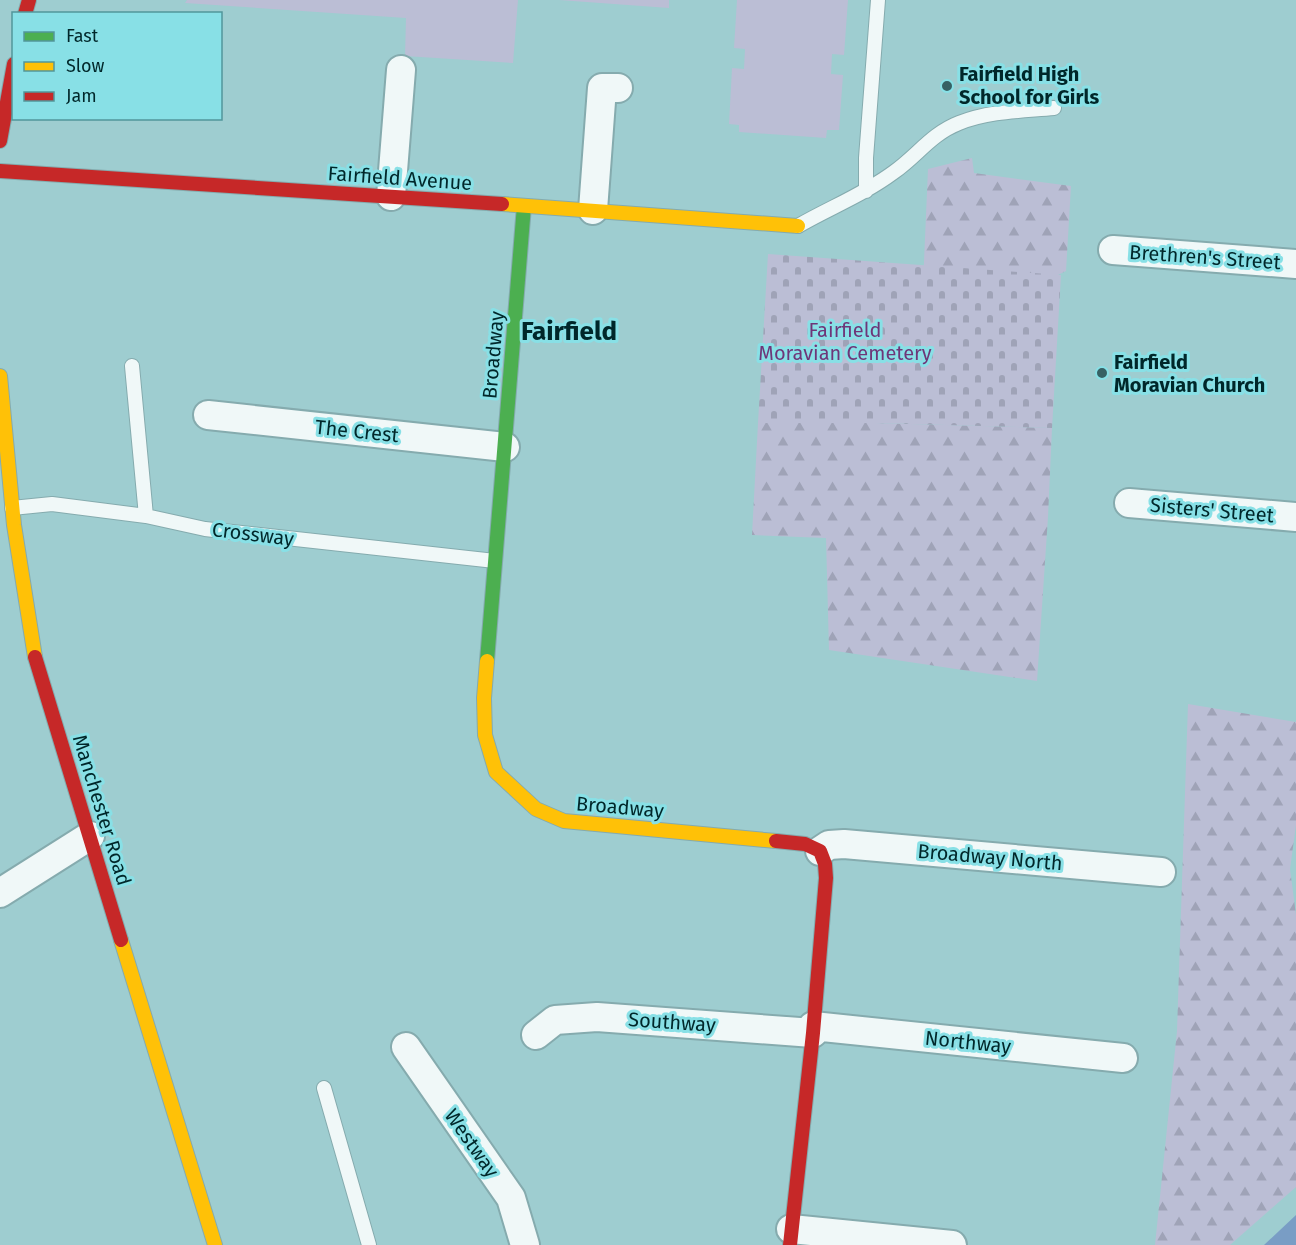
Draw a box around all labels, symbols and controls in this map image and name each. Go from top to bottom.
legend [12,12,222,120]
text: Fast [66,25,99,47]
text: Slow [66,55,105,77]
place label: Fairfield High School for Girls [959,62,1099,109]
marker: Fairfield High School for Girls [940,79,954,93]
text: Jam [66,85,97,107]
street label: Fairfield Avenue [327,161,473,195]
street label: Brethren's Street [1128,240,1282,274]
street label: Broadway [477,310,509,400]
district label: Fairfield [521,316,617,347]
park label: Fairfield Moravian Cemetery [758,318,932,365]
place label: Fairfield Moravian Church [1114,350,1265,397]
marker: Fairfield Moravian Church [1095,366,1109,380]
street label: The Crest [314,415,401,447]
street label: Sisters' Street [1149,493,1276,527]
street label: Crossway [211,517,296,551]
street label: Manchester Road [68,732,136,888]
street label: Broadway [575,791,665,823]
street label: Broadway North [917,839,1063,875]
street label: Southway [627,1007,717,1037]
street label: Northway [924,1026,1012,1058]
street label: Westway [440,1104,504,1182]

